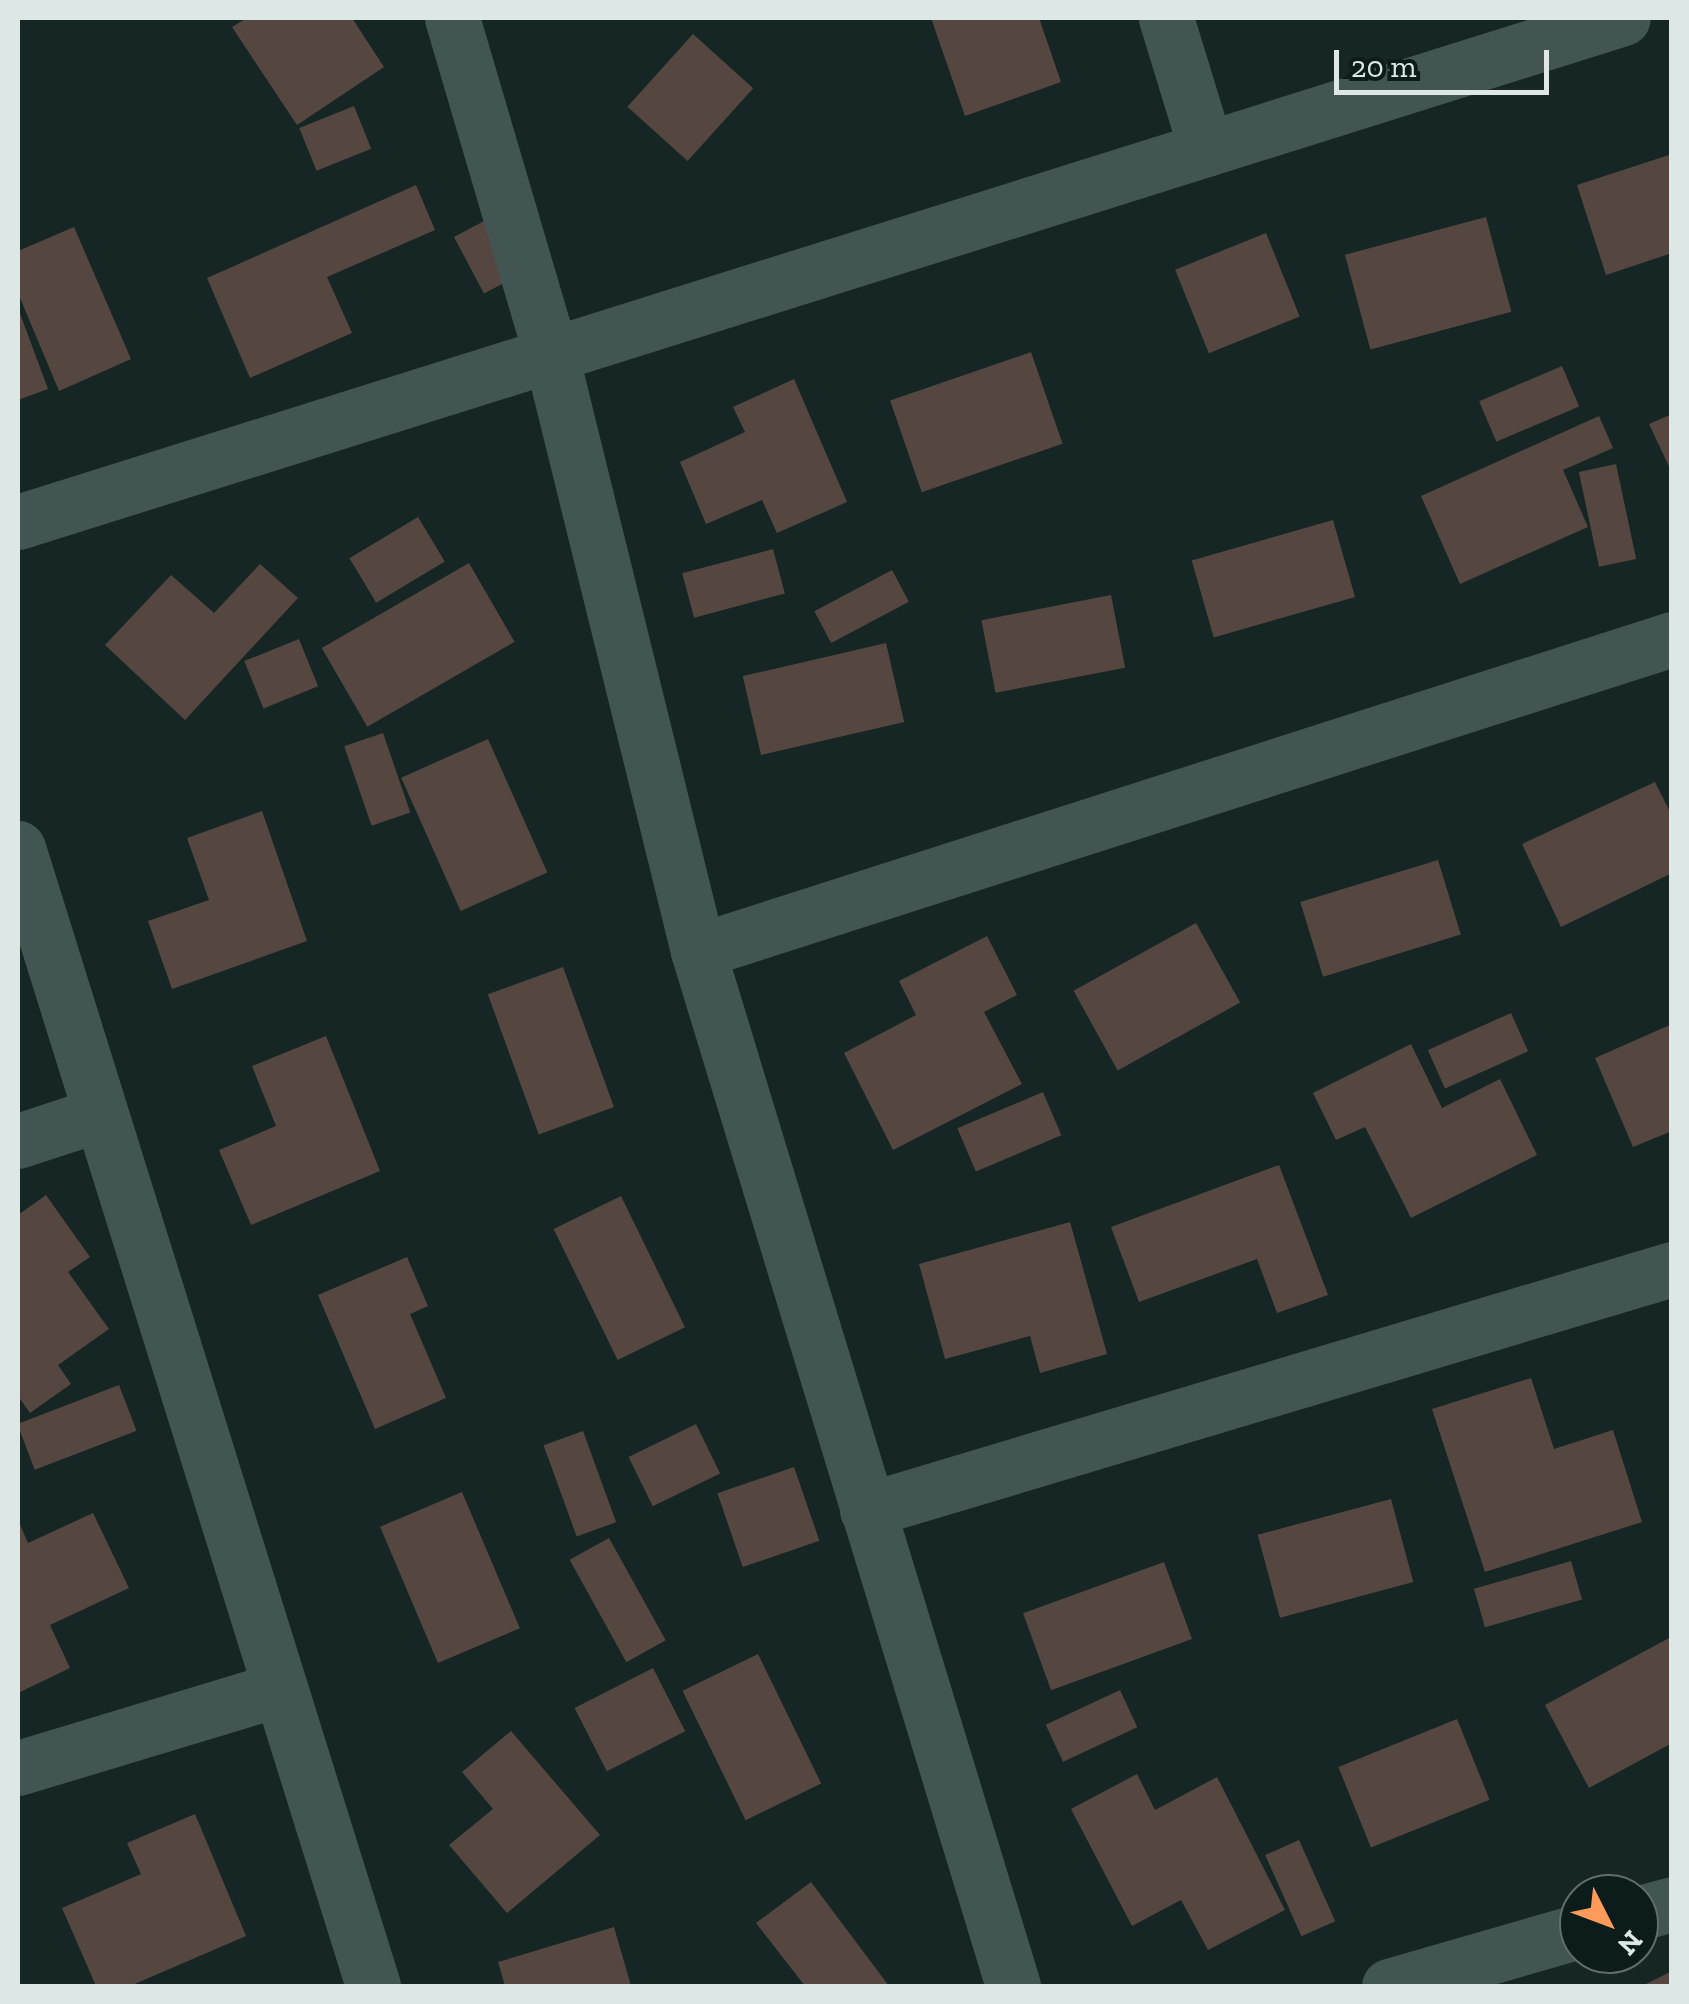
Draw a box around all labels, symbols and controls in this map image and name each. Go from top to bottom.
scale bar [1339,30,1554,92]
text: 20 m [1351,49,1416,85]
north arrow [1559,1874,1659,1974]
text: N [1611,1924,1650,1962]

